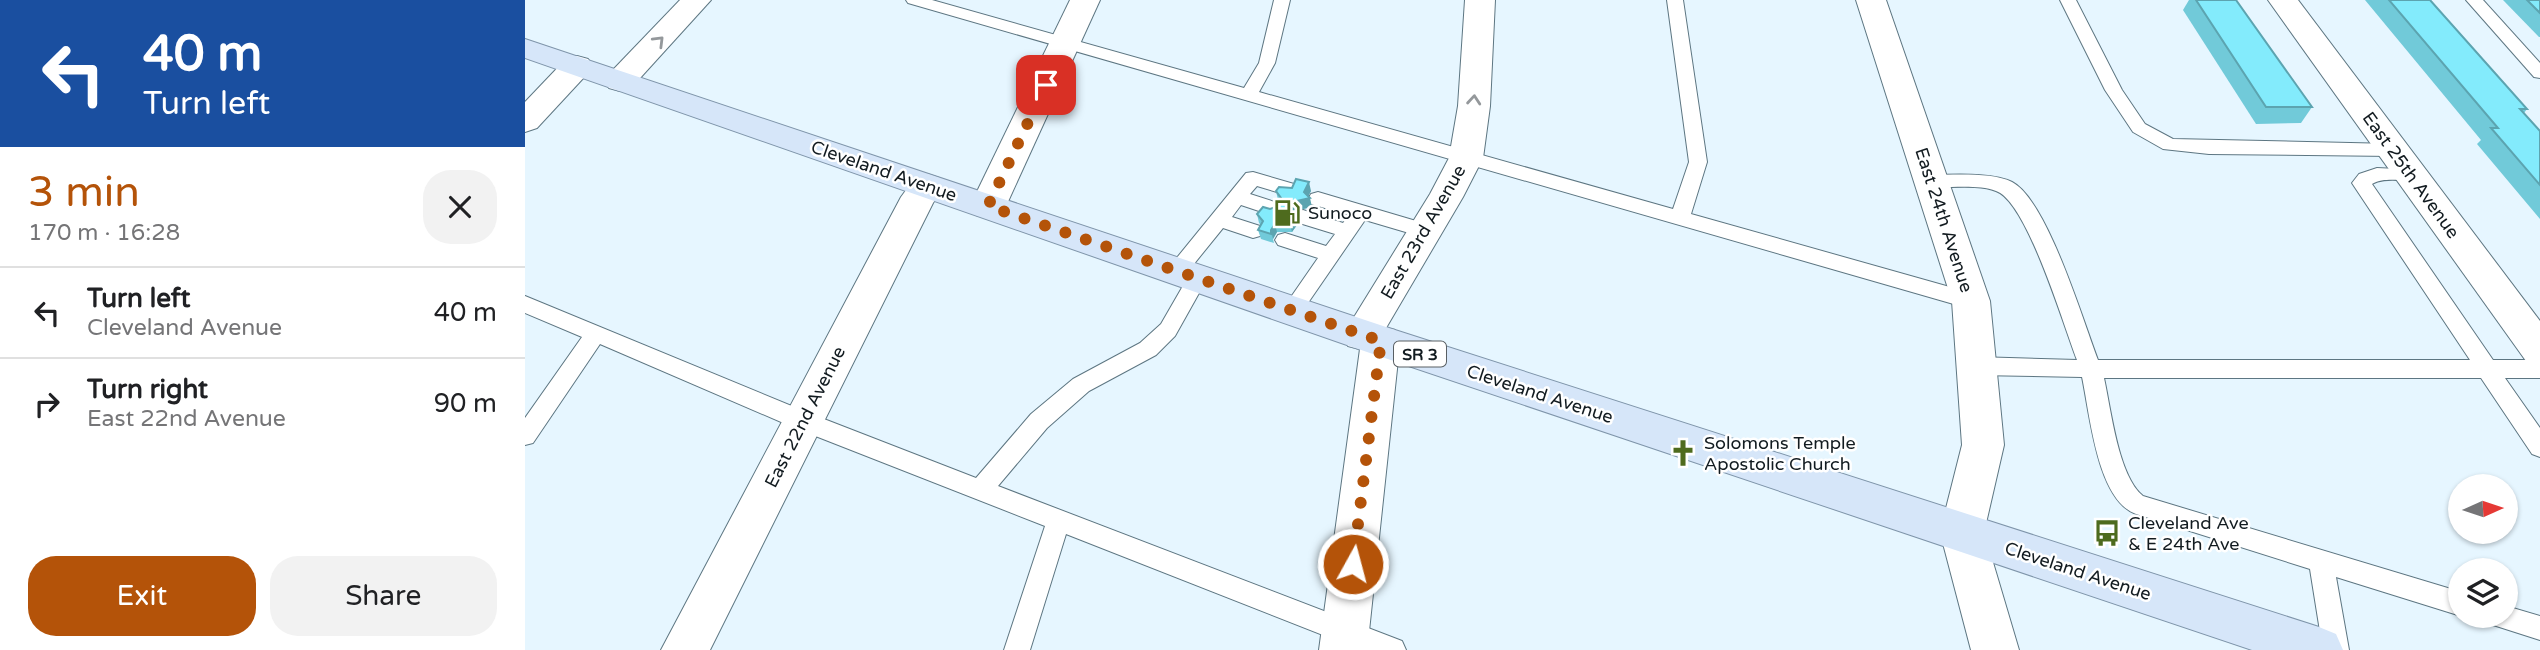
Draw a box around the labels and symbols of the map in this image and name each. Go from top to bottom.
one-way arrow [650,36,663,49]
pin [1016,55,1076,115]
one-way arrow [1466,94,1481,105]
street label: East 25th Avenue [2358,107,2464,243]
street label: Cleveland Avenue [808,136,960,206]
street label: East 24th Avenue [1910,145,1978,295]
street label: East 23rd Avenue [1376,161,1470,303]
fuel station icon: Sunoco [1272,198,1302,228]
place label: Sunoco [1308,202,1372,224]
road number: SR 3 [1394,342,1446,366]
street label: East 22nd Avenue [760,343,850,491]
street label: Cleveland Avenue [1464,360,1616,428]
place label: Solomons Temple Apostolic Church [1704,432,1856,475]
church icon: Solomons Temple Apostolic Church [1668,438,1698,468]
north arrow [2448,474,2518,544]
place label: Cleveland Ave & E 24th Ave [2128,512,2249,555]
bus stop icon: Cleveland Ave & E 24th Ave [2092,518,2122,548]
position arrow [1316,527,1390,601]
street label: Cleveland Avenue [2002,537,2154,605]

